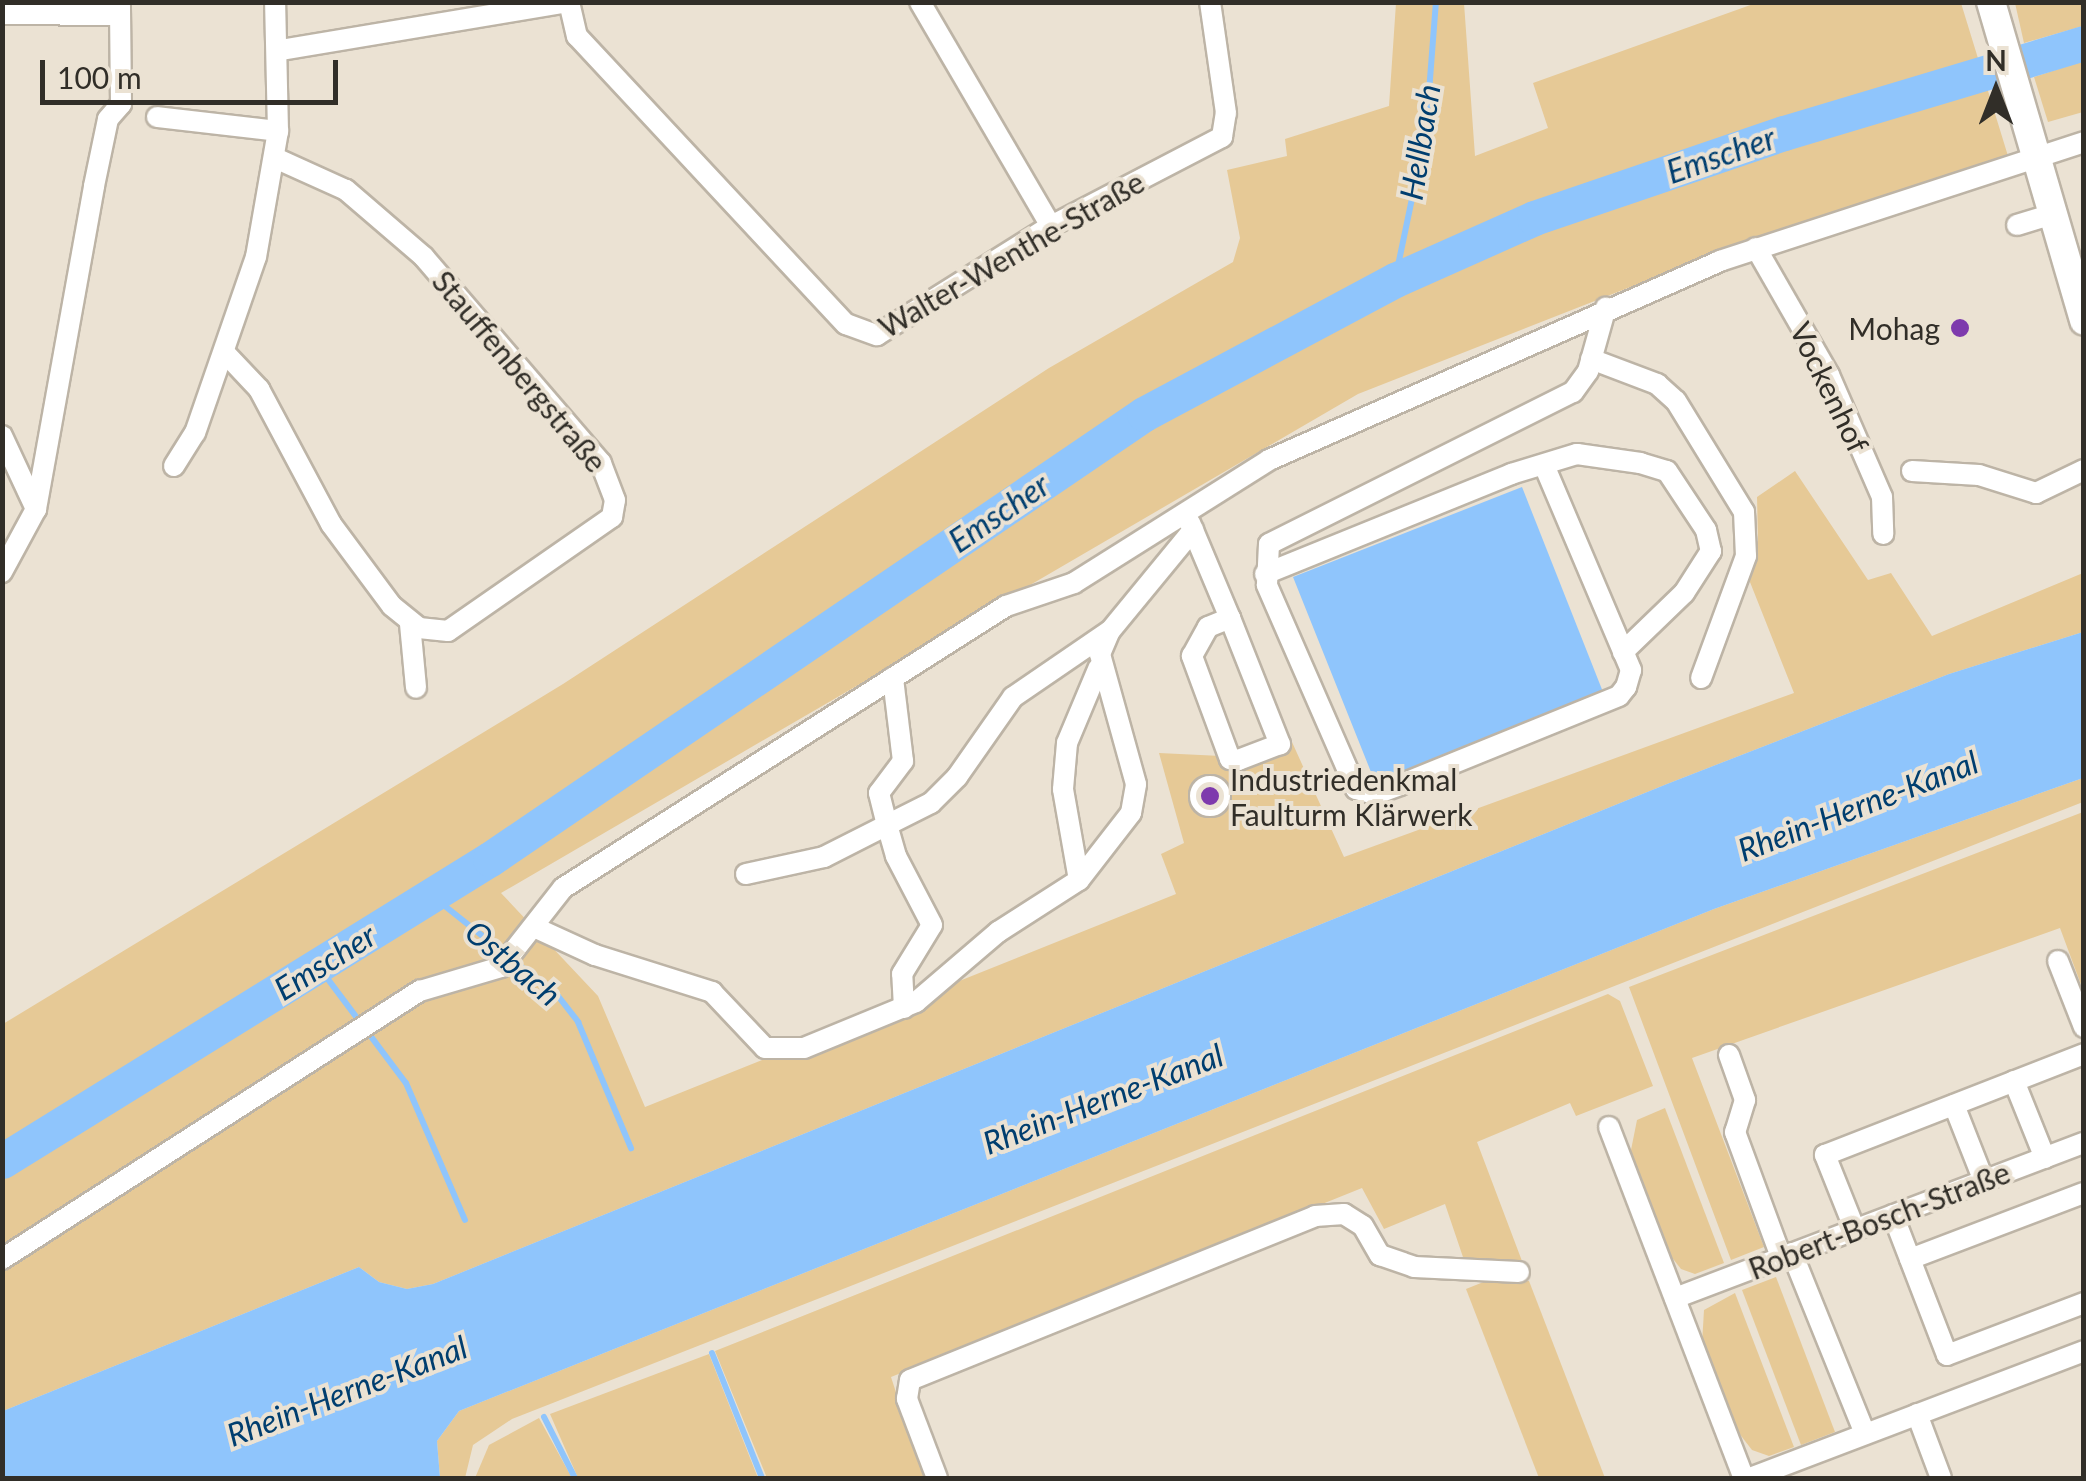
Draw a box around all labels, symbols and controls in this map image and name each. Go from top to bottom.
scale bar [45,40,342,102]
north arrow [1946,40,2046,140]
text: N [1985,43,2007,77]
text: 100 m [57,59,142,95]
water label: Hellbach [1392,81,1448,203]
water label: Emscher [1662,119,1780,191]
street label: Walter-Wenthe-Straße [872,163,1150,345]
street label: Stauffenbergstraße [425,263,615,479]
place label: Mohag [1848,310,1940,346]
street label: Vockenhof [1783,316,1877,458]
marker: Mohag [1949,317,1971,339]
water label: Emscher [942,466,1056,560]
water label: Rhein-Herne-Kanal [1733,743,1983,869]
place label: Industriedenkmal Faulturm Klärwerk [1230,761,1472,832]
marker: Industriedenkmal Faulturm Klärwerk [1199,785,1221,807]
water label: Ostbach [458,912,568,1014]
water label: Emscher [267,916,383,1008]
water label: Rhein-Herne-Kanal [978,1036,1228,1162]
street label: Robert-Bosch-Straße [1743,1154,2015,1286]
water label: Rhein-Herne-Kanal [222,1328,472,1454]

